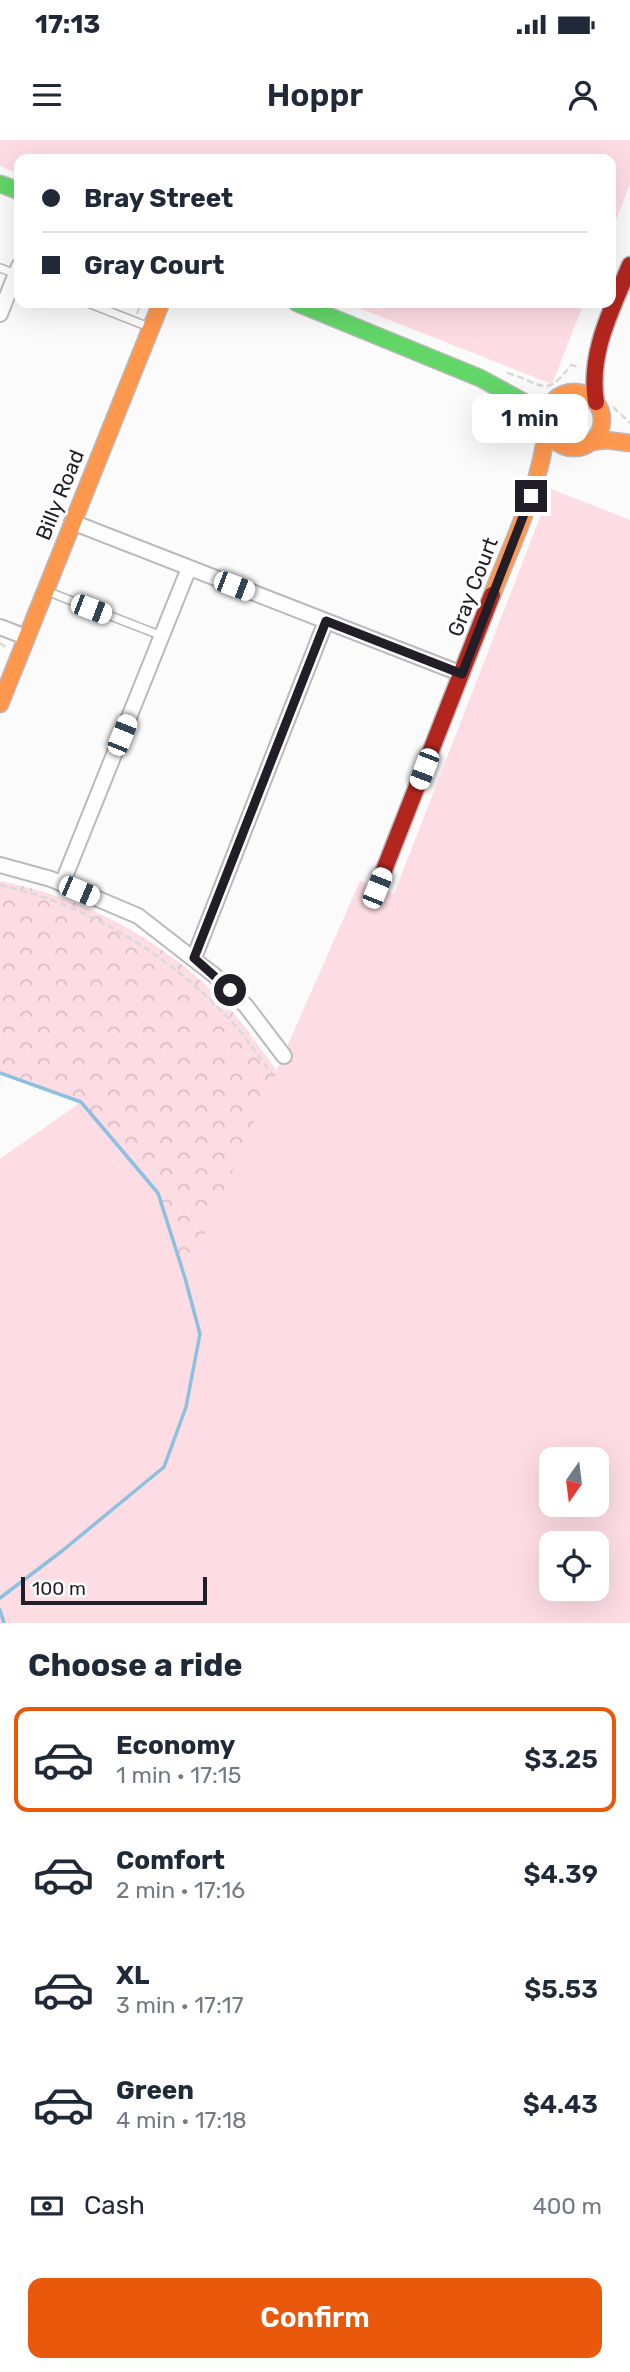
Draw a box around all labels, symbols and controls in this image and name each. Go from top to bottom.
text: 17:13 [35,9,100,40]
icon: menu [28,76,66,114]
text: Hoppr [267,76,363,114]
icon: person [564,76,602,114]
text: Bray Street [84,183,233,214]
text: Gray Court [84,250,224,281]
callout: 1 min [473,394,589,444]
text: 1 min [501,404,559,432]
street label: Billy Road [30,446,89,544]
route end [515,480,547,512]
street label: Gray Court [442,534,503,640]
car [211,569,258,603]
car [68,592,115,626]
car [105,712,140,758]
car [407,746,442,792]
car [360,865,395,911]
car [56,873,103,909]
route start [214,974,246,1006]
north arrow [539,1447,609,1517]
map controls [539,1447,609,1601]
button: locate [539,1531,609,1601]
scale bar [21,1574,206,1606]
text: 100 m [32,1577,86,1600]
text: Choose a ride [28,1646,242,1684]
icon: car [32,1728,95,1791]
text: Economy [116,1730,235,1761]
text: $3.25 [524,1744,598,1775]
text: 1 min · 17:15 [116,1761,241,1789]
icon: car [32,1843,95,1906]
text: Comfort [116,1845,225,1876]
text: $4.39 [524,1859,598,1890]
text: 2 min · 17:16 [116,1876,245,1904]
icon: car [32,1958,95,2021]
text: XL [116,1960,149,1991]
text: $5.53 [524,1974,598,2005]
text: 3 min · 17:17 [116,1991,243,2019]
icon: car [32,2073,95,2136]
text: Green [116,2075,194,2106]
text: $4.43 [523,2089,598,2120]
text: 4 min · 17:18 [116,2106,247,2134]
icon: cash [28,2187,66,2225]
text: Cash [84,2190,145,2221]
text: 400 m [532,2192,602,2220]
button: Confirm [28,2278,602,2358]

